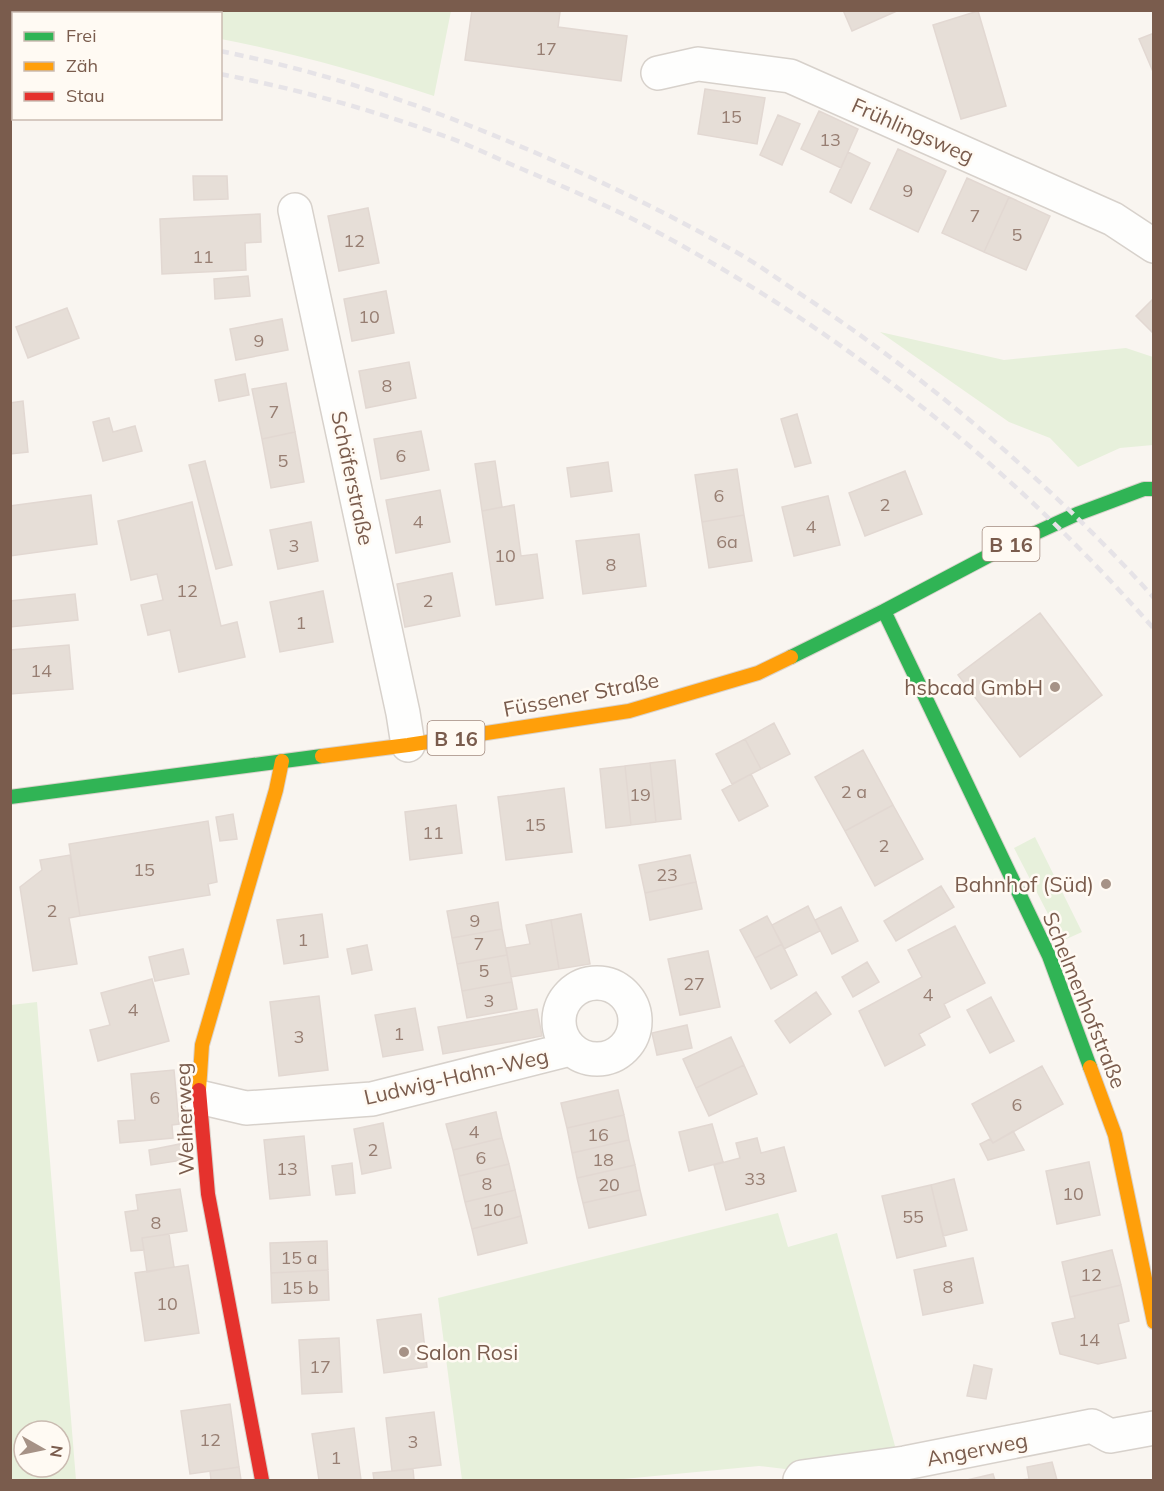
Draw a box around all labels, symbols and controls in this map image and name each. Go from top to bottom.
legend [12,12,222,120]
text: Frei [66,24,96,47]
house number: 17 [535,37,557,60]
text: Zäh [66,54,98,77]
text: Stau [66,84,105,107]
street label: Frühlingsweg [848,91,978,169]
house number: 15 [720,105,742,128]
house number: 13 [819,128,841,151]
house number: 9 [903,179,913,202]
house number: 7 [970,204,980,227]
house number: 5 [1012,223,1023,246]
house number: 12 [343,229,365,252]
house number: 11 [192,245,214,268]
house number: 10 [358,305,380,328]
house number: 9 [254,329,264,352]
house number: 8 [382,374,392,397]
house number: 7 [269,400,279,423]
street label: Schäferstraße [326,408,380,548]
house number: 6 [396,444,406,467]
house number: 5 [278,449,289,472]
house number: 6 [714,484,724,507]
house number: 2 [880,493,890,516]
house number: 4 [413,510,424,533]
house number: 4 [806,515,817,538]
road number: B 16 [982,527,1040,561]
house number: 6a [716,530,738,553]
house number: 3 [289,534,299,557]
house number: 10 [494,544,516,567]
house number: 8 [606,553,616,576]
house number: 12 [176,579,198,602]
house number: 2 [423,589,433,612]
house number: 1 [296,611,306,634]
house number: 14 [30,659,52,682]
street label: Füssener Straße [501,666,661,722]
place label: hsbcad GmbH [904,674,1043,700]
marker: hsbcad GmbH [1048,680,1062,694]
road number: B 16 [428,721,484,755]
house number: 2 a [841,780,867,803]
house number: 19 [629,783,651,806]
house number: 15 [524,813,546,836]
house number: 11 [422,821,444,844]
house number: 2 [879,834,889,857]
house number: 15 [133,858,155,881]
house number: 23 [656,863,678,886]
place label: Bahnhof (Süd) [955,871,1094,897]
marker: Bahnhof (Süd) [1099,877,1113,891]
house number: 2 [47,899,57,922]
street label: Schelmenhofstraße [1038,908,1132,1092]
house number: 9 [470,909,480,932]
house number: 1 [298,928,308,951]
house number: 7 [474,932,484,955]
house number: 5 [479,959,490,982]
house number: 27 [683,972,705,995]
house number: 4 [923,983,934,1006]
house number: 3 [484,989,494,1012]
house number: 4 [128,998,139,1021]
house number: 1 [394,1022,404,1045]
house number: 3 [294,1025,304,1048]
street label: Ludwig-Hahn-Weg [361,1042,551,1110]
street label: Weiherweg [169,1062,199,1176]
house number: 6 [150,1086,160,1109]
house number: 6 [1012,1093,1022,1116]
house number: 4 [469,1120,480,1143]
house number: 16 [587,1123,609,1146]
house number: 2 [368,1138,378,1161]
house number: 6 [476,1146,486,1169]
house number: 18 [592,1148,614,1171]
house number: 13 [276,1157,298,1180]
house number: 33 [744,1167,766,1190]
house number: 8 [482,1172,492,1195]
house number: 20 [598,1173,620,1196]
house number: 10 [1062,1182,1084,1205]
house number: 10 [482,1198,504,1221]
house number: 55 [902,1205,924,1228]
house number: 8 [151,1211,161,1234]
house number: 15 a [280,1246,318,1269]
house number: 12 [1080,1263,1102,1286]
house number: 8 [943,1275,953,1298]
house number: 15 b [281,1276,319,1299]
house number: 10 [156,1292,178,1315]
house number: 14 [1078,1328,1100,1351]
place label: Salon Rosi [416,1339,518,1365]
marker: Salon Rosi [397,1345,411,1359]
house number: 17 [309,1355,331,1378]
north arrow [12,1419,72,1479]
street label: Angerweg [924,1426,1030,1472]
house number: 12 [199,1428,221,1451]
house number: 3 [408,1430,418,1453]
text: N [46,1444,68,1459]
house number: 1 [331,1446,341,1469]

